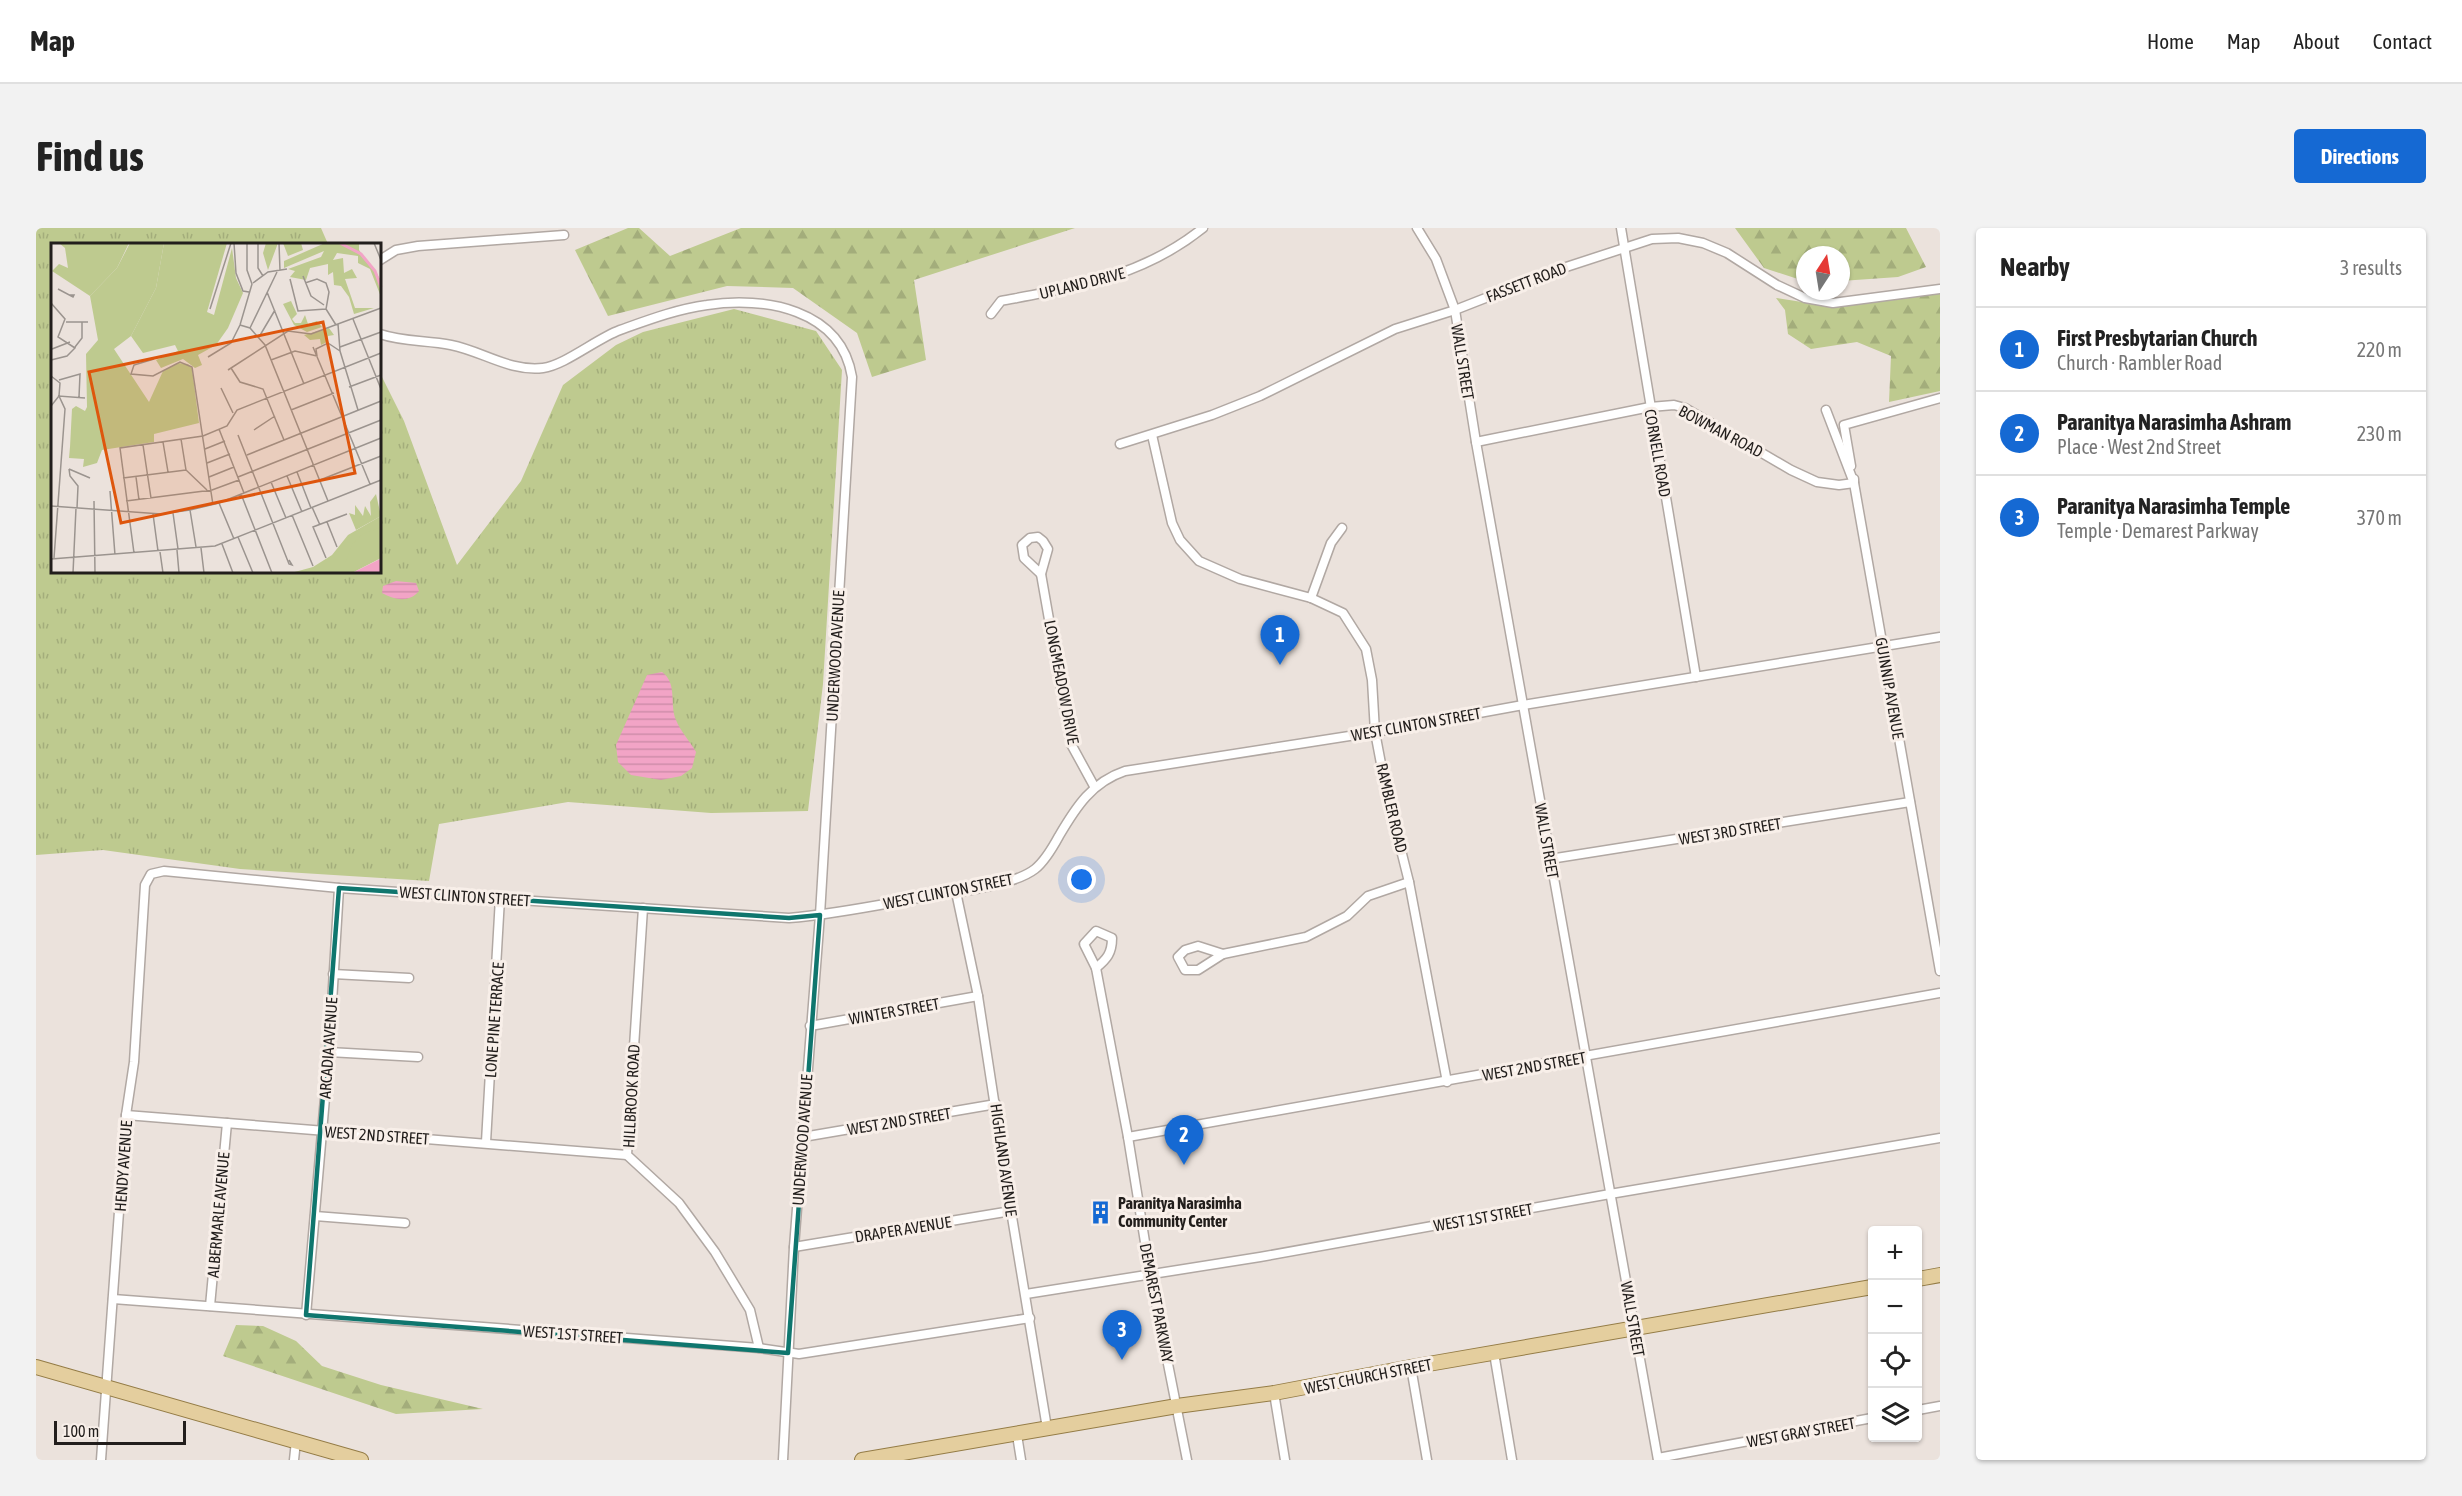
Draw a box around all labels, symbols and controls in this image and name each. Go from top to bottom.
text: Map [30,25,75,57]
text: Home [2147,29,2194,53]
text: Map [2227,29,2261,53]
text: About [2294,29,2340,53]
text: Contact [2373,29,2432,53]
button: Directions [2294,129,2426,183]
text: Find us [36,132,144,180]
inset map [51,243,381,573]
north arrow [1796,246,1850,300]
text: Nearby [2000,252,2070,282]
text: 3 results [2340,256,2402,279]
street label: FASSETT ROAD [1483,258,1569,306]
street label: UPLAND DRIVE [1037,264,1127,302]
street label: WALL STREET [1448,323,1478,401]
text: First Presbytarian Church [2057,325,2257,351]
text: 1 [2015,338,2024,361]
text: 220 m [2357,338,2402,361]
text: Church · Rambler Road [2057,351,2222,374]
street label: BOWMAN ROAD [1676,401,1766,461]
street label: CORNELL ROAD [1641,408,1675,498]
text: Paranitya Narasimha Ashram [2057,409,2291,435]
text: 2 [2015,422,2024,445]
text: 230 m [2357,422,2402,445]
text: Place · West 2nd Street [2057,435,2221,458]
text: Paranitya Narasimha Temple [2057,493,2290,519]
text: 3 [2015,506,2024,529]
text: 370 m [2357,506,2402,529]
text: Temple · Demarest Parkway [2057,519,2259,542]
street label: UNDERWOOD AVENUE [823,590,847,722]
pin: 1 [1260,616,1300,665]
street label: LONGMEADOW DRIVE [1041,618,1083,746]
street label: GUINNIP AVENUE [1872,636,1908,740]
street label: WEST CLINTON STREET [1350,704,1482,744]
street label: RAMBLER ROAD [1373,761,1411,855]
street label: WALL STREET [1532,802,1562,880]
street label: WEST 3RD STREET [1678,814,1782,848]
your location [1067,865,1096,894]
street label: WEST CLINTON STREET [882,870,1014,912]
street label: WEST CLINTON STREET [399,882,531,910]
street label: LONE PINE TERRACE [481,961,507,1078]
street label: WINTER STREET [847,994,941,1028]
street label: ARCADIA AVENUE [315,996,341,1099]
street label: HILLBROOK ROAD [619,1044,643,1148]
street label: WEST 2ND STREET [1481,1048,1587,1084]
street label: UNDERWOOD AVENUE [788,1074,816,1206]
street label: HIGHLAND AVENUE [987,1102,1021,1218]
street label: WEST 2ND STREET [846,1104,952,1138]
pin: 2 [1164,1116,1204,1165]
street label: HENDY AVENUE [111,1120,135,1212]
street label: WEST 2ND STREET [324,1122,430,1148]
street label: ALBERMARLE AVENUE [204,1151,232,1279]
place label: Paranitya Narasimha Community Center [1118,1194,1242,1230]
building icon: Paranitya Narasimha Community Center [1087,1199,1113,1225]
street label: WEST 1ST STREET [1432,1199,1534,1235]
street label: DRAPER AVENUE [853,1212,953,1246]
map controls [1868,1226,1922,1442]
button: + [1868,1226,1922,1280]
street label: DEMAREST PARKWAY [1137,1242,1178,1365]
street label: WALL STREET [1618,1280,1648,1358]
button: − [1868,1280,1922,1334]
pin: 3 [1102,1310,1142,1360]
street label: WEST 1ST STREET [522,1322,624,1346]
button: locate [1868,1334,1922,1388]
street label: WEST CHURCH STREET [1303,1355,1433,1397]
button: layers [1868,1388,1922,1442]
street label: WEST GRAY STREET [1745,1414,1857,1450]
scale bar [54,1418,186,1446]
text: 100 m [63,1422,99,1440]

